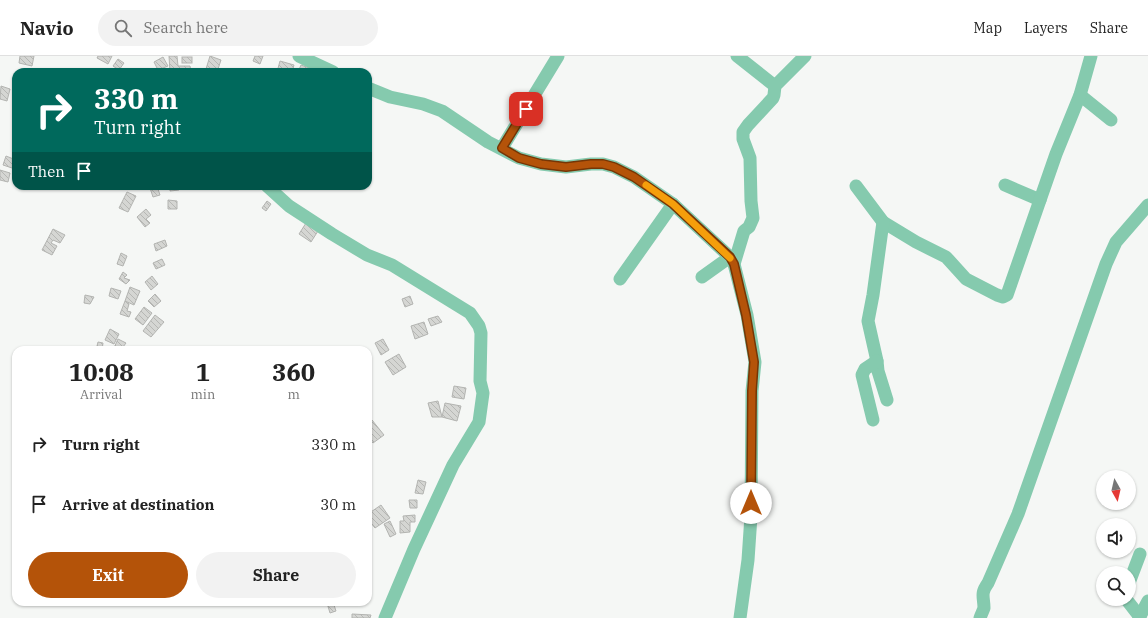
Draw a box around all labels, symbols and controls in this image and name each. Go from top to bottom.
search box [98,10,378,46]
text: Navio [20,16,74,40]
icon: search [112,17,134,39]
text: Search here [144,18,228,37]
text: Map [974,19,1002,37]
text: Layers [1024,19,1068,37]
text: Share [1090,19,1128,37]
text: 330 m [94,80,178,117]
icon: right [28,84,80,136]
pin [509,92,543,126]
icon: arrive [515,98,537,120]
text: Turn right [94,116,181,139]
icon: arrive [73,160,95,182]
text: Then [28,162,65,181]
text: 10:08 [69,356,134,388]
text: 1 [196,356,210,388]
text: 360 [272,356,315,388]
text: Arrival [80,386,122,403]
text: min [190,386,215,403]
text: m [287,386,300,403]
icon: right [28,433,50,455]
text: Turn right [62,435,140,454]
text: 330 m [311,435,356,454]
north arrow [1096,470,1136,510]
map controls [1096,470,1136,606]
position arrow [730,482,772,524]
icon: arrive [28,493,50,515]
text: Arrive at destination [62,495,214,514]
text: 30 m [320,495,356,514]
button: sound [1096,518,1136,558]
button: Exit [28,552,188,598]
button: Share [196,552,356,598]
button: search [1096,566,1136,606]

